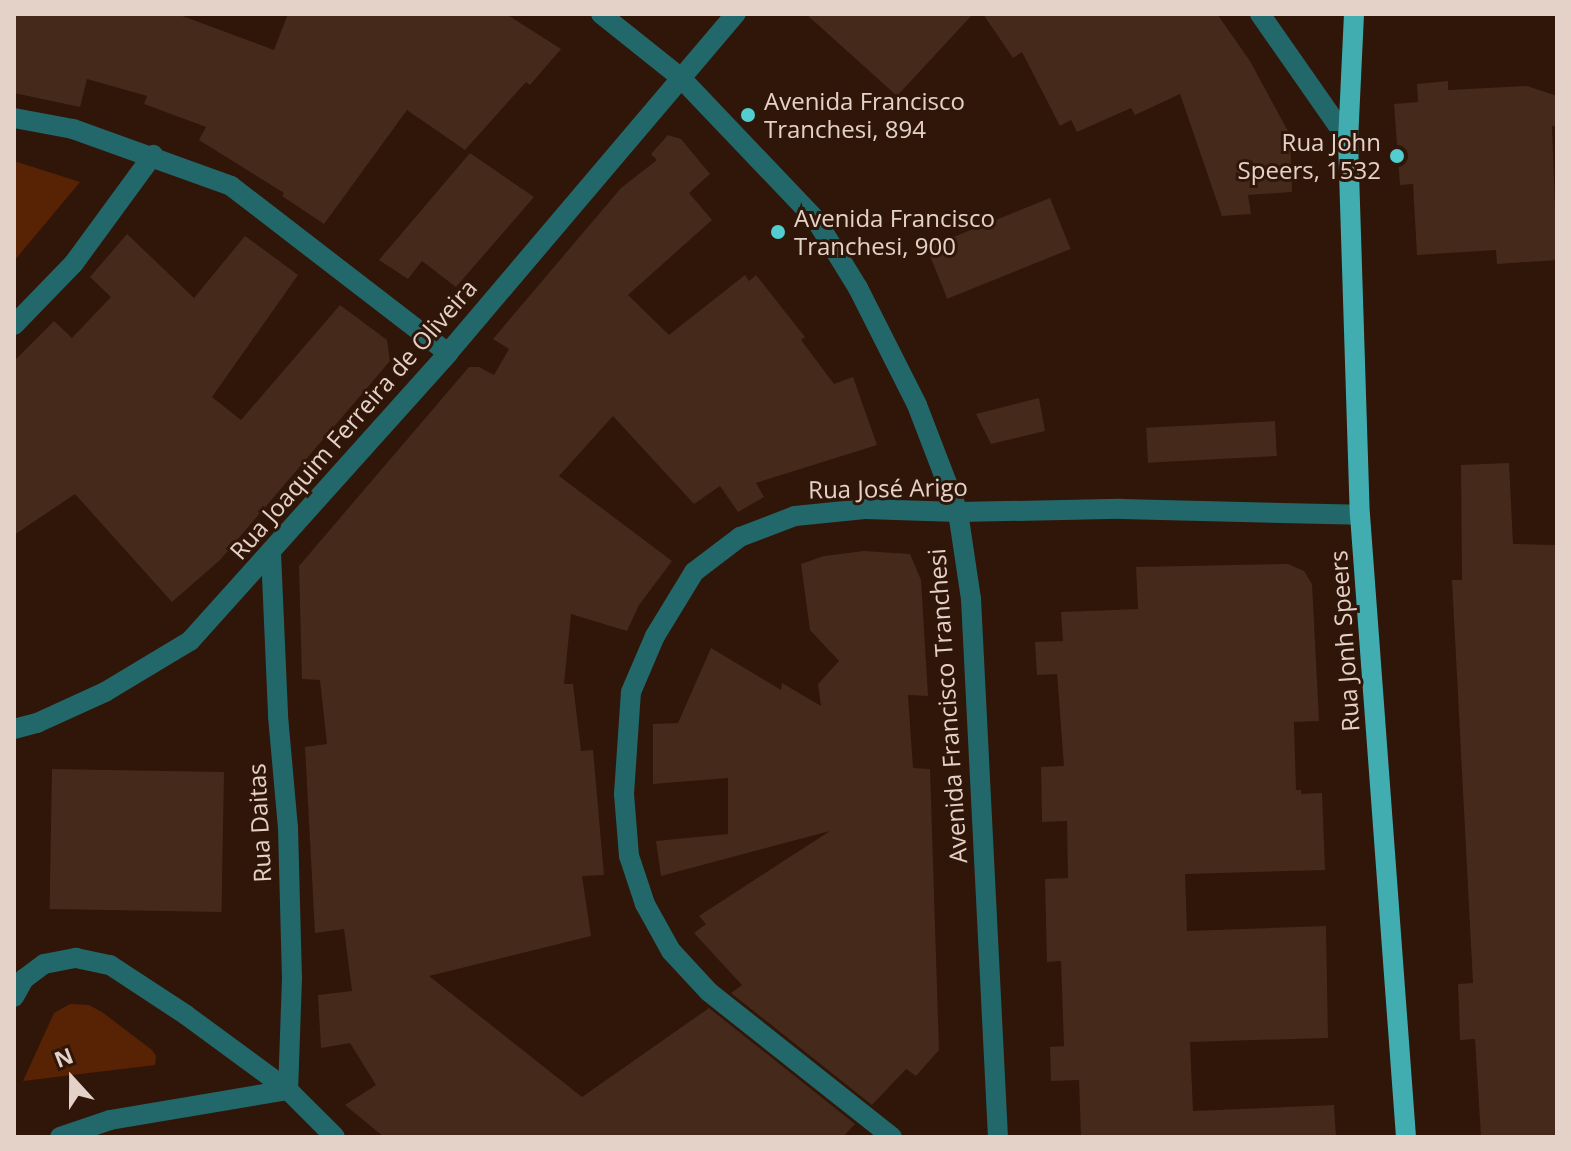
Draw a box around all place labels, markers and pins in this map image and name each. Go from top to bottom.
place label: Avenida Francisco Tranchesi, 894 [764,87,965,143]
marker: Avenida Francisco Tranchesi, 894 [739,106,757,124]
place label: Rua John Speers, 1532 [1238,128,1381,184]
marker: Rua John Speers, 1532 [1388,147,1406,165]
place label: Avenida Francisco Tranchesi, 900 [794,204,995,260]
marker: Avenida Francisco Tranchesi, 900 [769,223,787,241]

